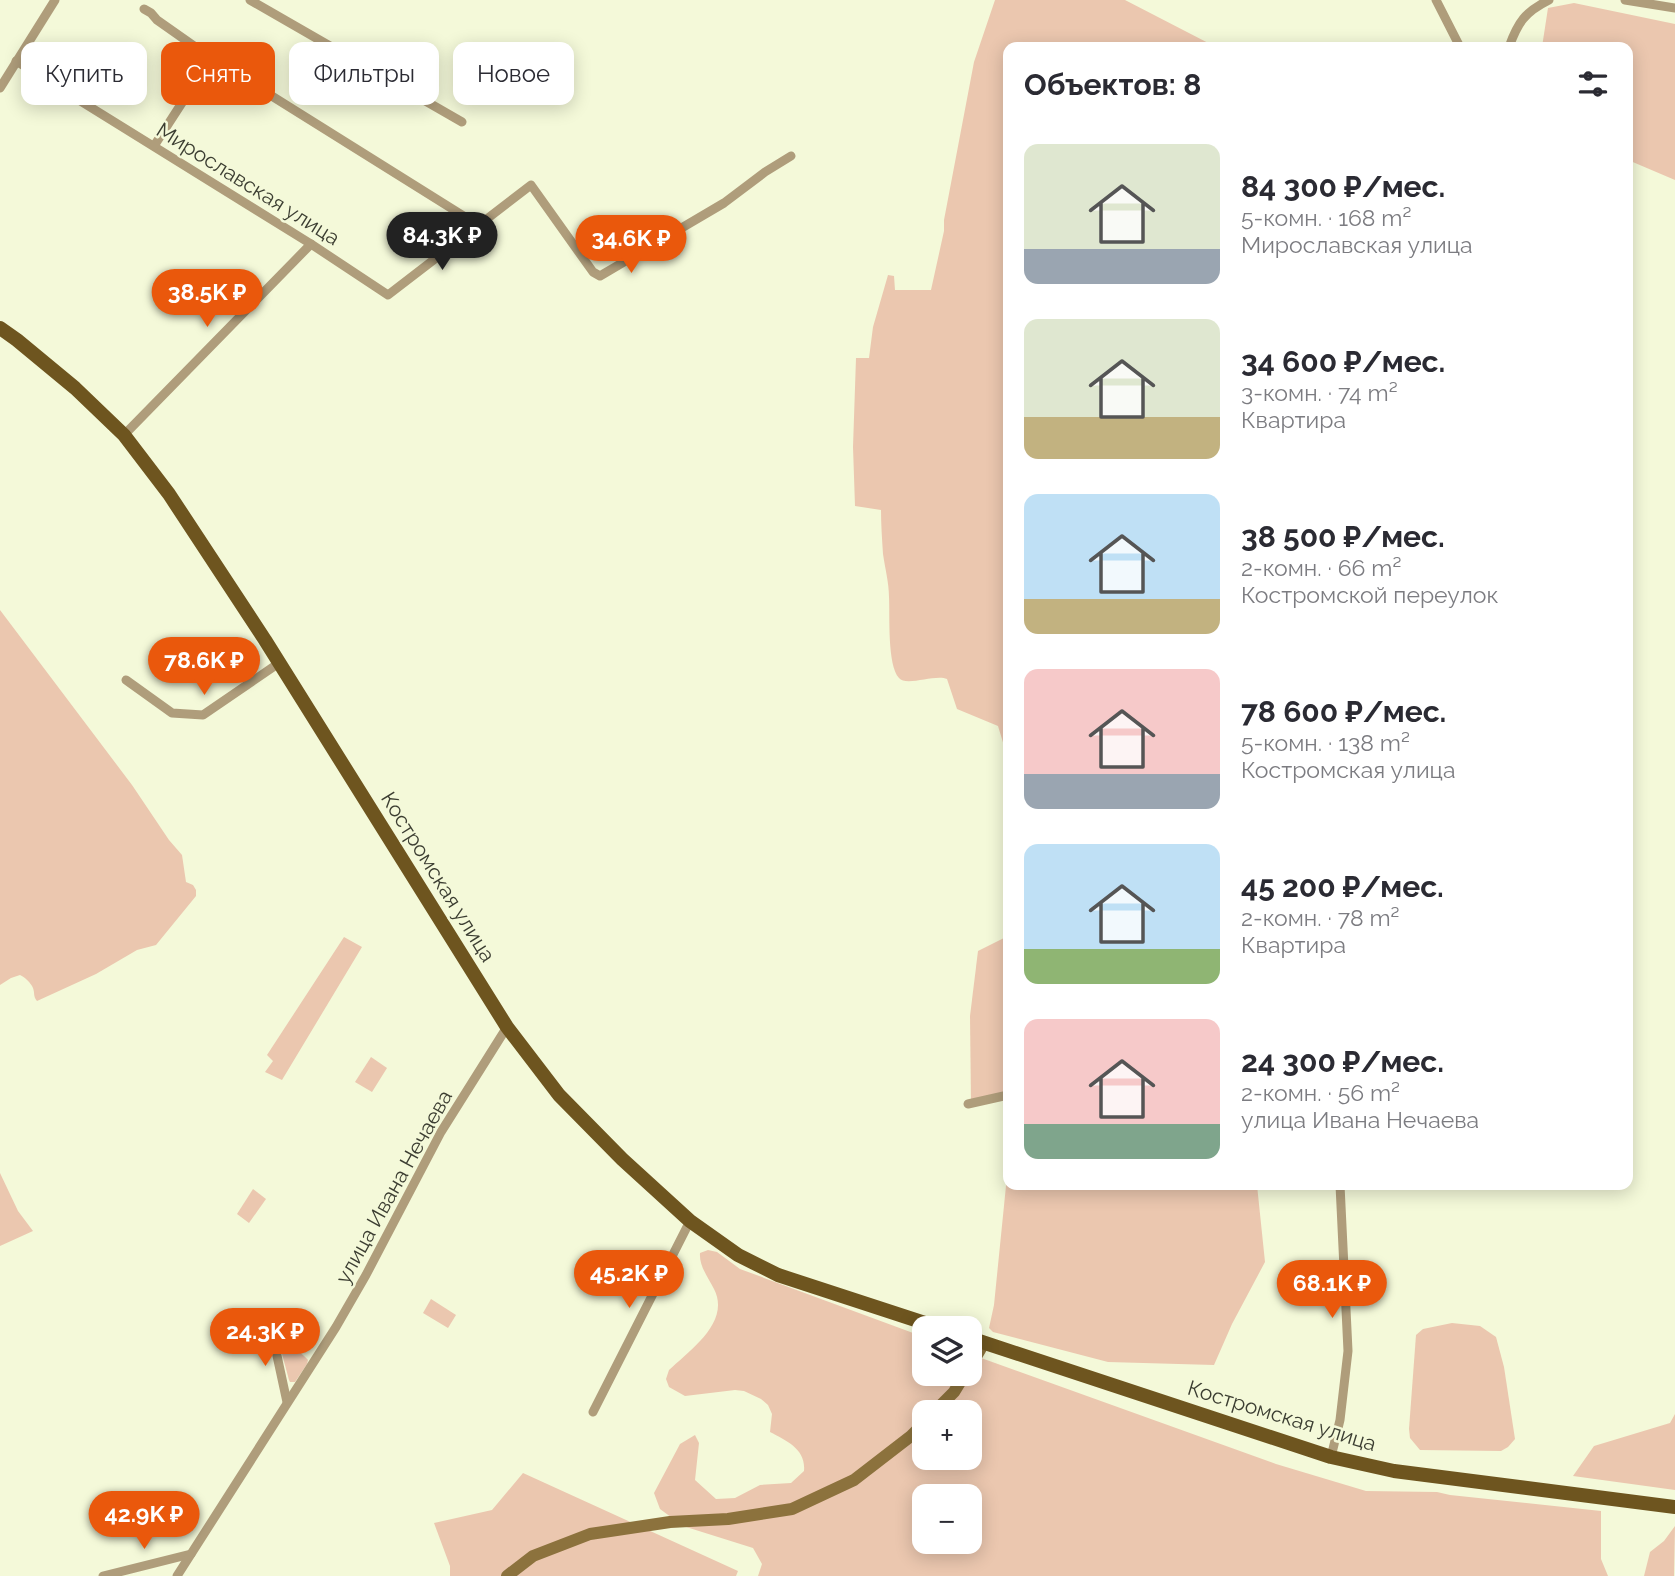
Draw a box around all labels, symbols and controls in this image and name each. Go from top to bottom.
chip: Купить [21,42,147,105]
chip: Снять [161,42,275,105]
chip: Фильтры [289,42,439,105]
chip: Новое [453,42,574,105]
icon: filters [1574,65,1612,103]
text: Объектов: 8 [1024,67,1201,102]
street label: Мирославская улица [152,117,345,250]
text: 84 300 ₽/мес. [1241,169,1445,204]
icon: home [1080,172,1164,256]
text: 5-комн. · 168 m² [1241,204,1411,231]
pin: 84.3K ₽ [377,212,507,272]
pin: 34.6K ₽ [566,216,696,275]
text: 84.3K ₽ [402,221,482,248]
text: 34.6K ₽ [591,224,671,251]
text: Мирославская улица [1241,231,1473,258]
pin: 38.5K ₽ [142,270,272,329]
text: 38.5K ₽ [168,278,246,305]
text: 34 600 ₽/мес. [1241,344,1445,379]
icon: home [1080,347,1164,431]
text: 3-комн. · 74 m² [1241,379,1398,406]
text: Квартира [1241,406,1346,433]
text: 38 500 ₽/мес. [1241,519,1445,554]
icon: home [1080,522,1164,606]
text: 2-комн. · 66 m² [1241,554,1401,581]
text: Костромской переулок [1241,581,1498,608]
pin: 78.6K ₽ [139,638,269,697]
text: 78.6K ₽ [164,646,244,673]
text: 78 600 ₽/мес. [1241,694,1446,729]
icon: home [1080,697,1164,781]
text: 5-комн. · 138 m² [1241,729,1410,756]
text: Костромская улица [1241,756,1455,783]
street label: Костромская улица [376,787,501,966]
text: 45 200 ₽/мес. [1241,869,1444,904]
icon: home [1080,872,1164,956]
text: 2-комн. · 78 m² [1241,904,1400,931]
text: Квартира [1241,931,1346,958]
text: 24 300 ₽/мес. [1241,1044,1444,1079]
icon: home [1080,1047,1164,1131]
text: 2-комн. · 56 m² [1241,1079,1400,1106]
street label: улица Ивана Нечаева [330,1086,457,1288]
text: улица Ивана Нечаева [1241,1106,1479,1133]
pin: 45.2K ₽ [564,1250,694,1310]
text: 45.2K ₽ [590,1259,668,1286]
pin: 68.1K ₽ [1267,1260,1397,1320]
text: 68.1K ₽ [1293,1269,1371,1296]
pin: 24.3K ₽ [200,1308,330,1368]
map controls [912,1316,982,1554]
button: layers [912,1316,982,1386]
text: 24.3K ₽ [226,1317,304,1344]
street label: Костромская улица [1185,1375,1379,1456]
button: + [912,1400,982,1470]
button: − [912,1484,982,1554]
pin: 42.9K ₽ [79,1492,209,1551]
text: 42.9K ₽ [105,1500,183,1527]

